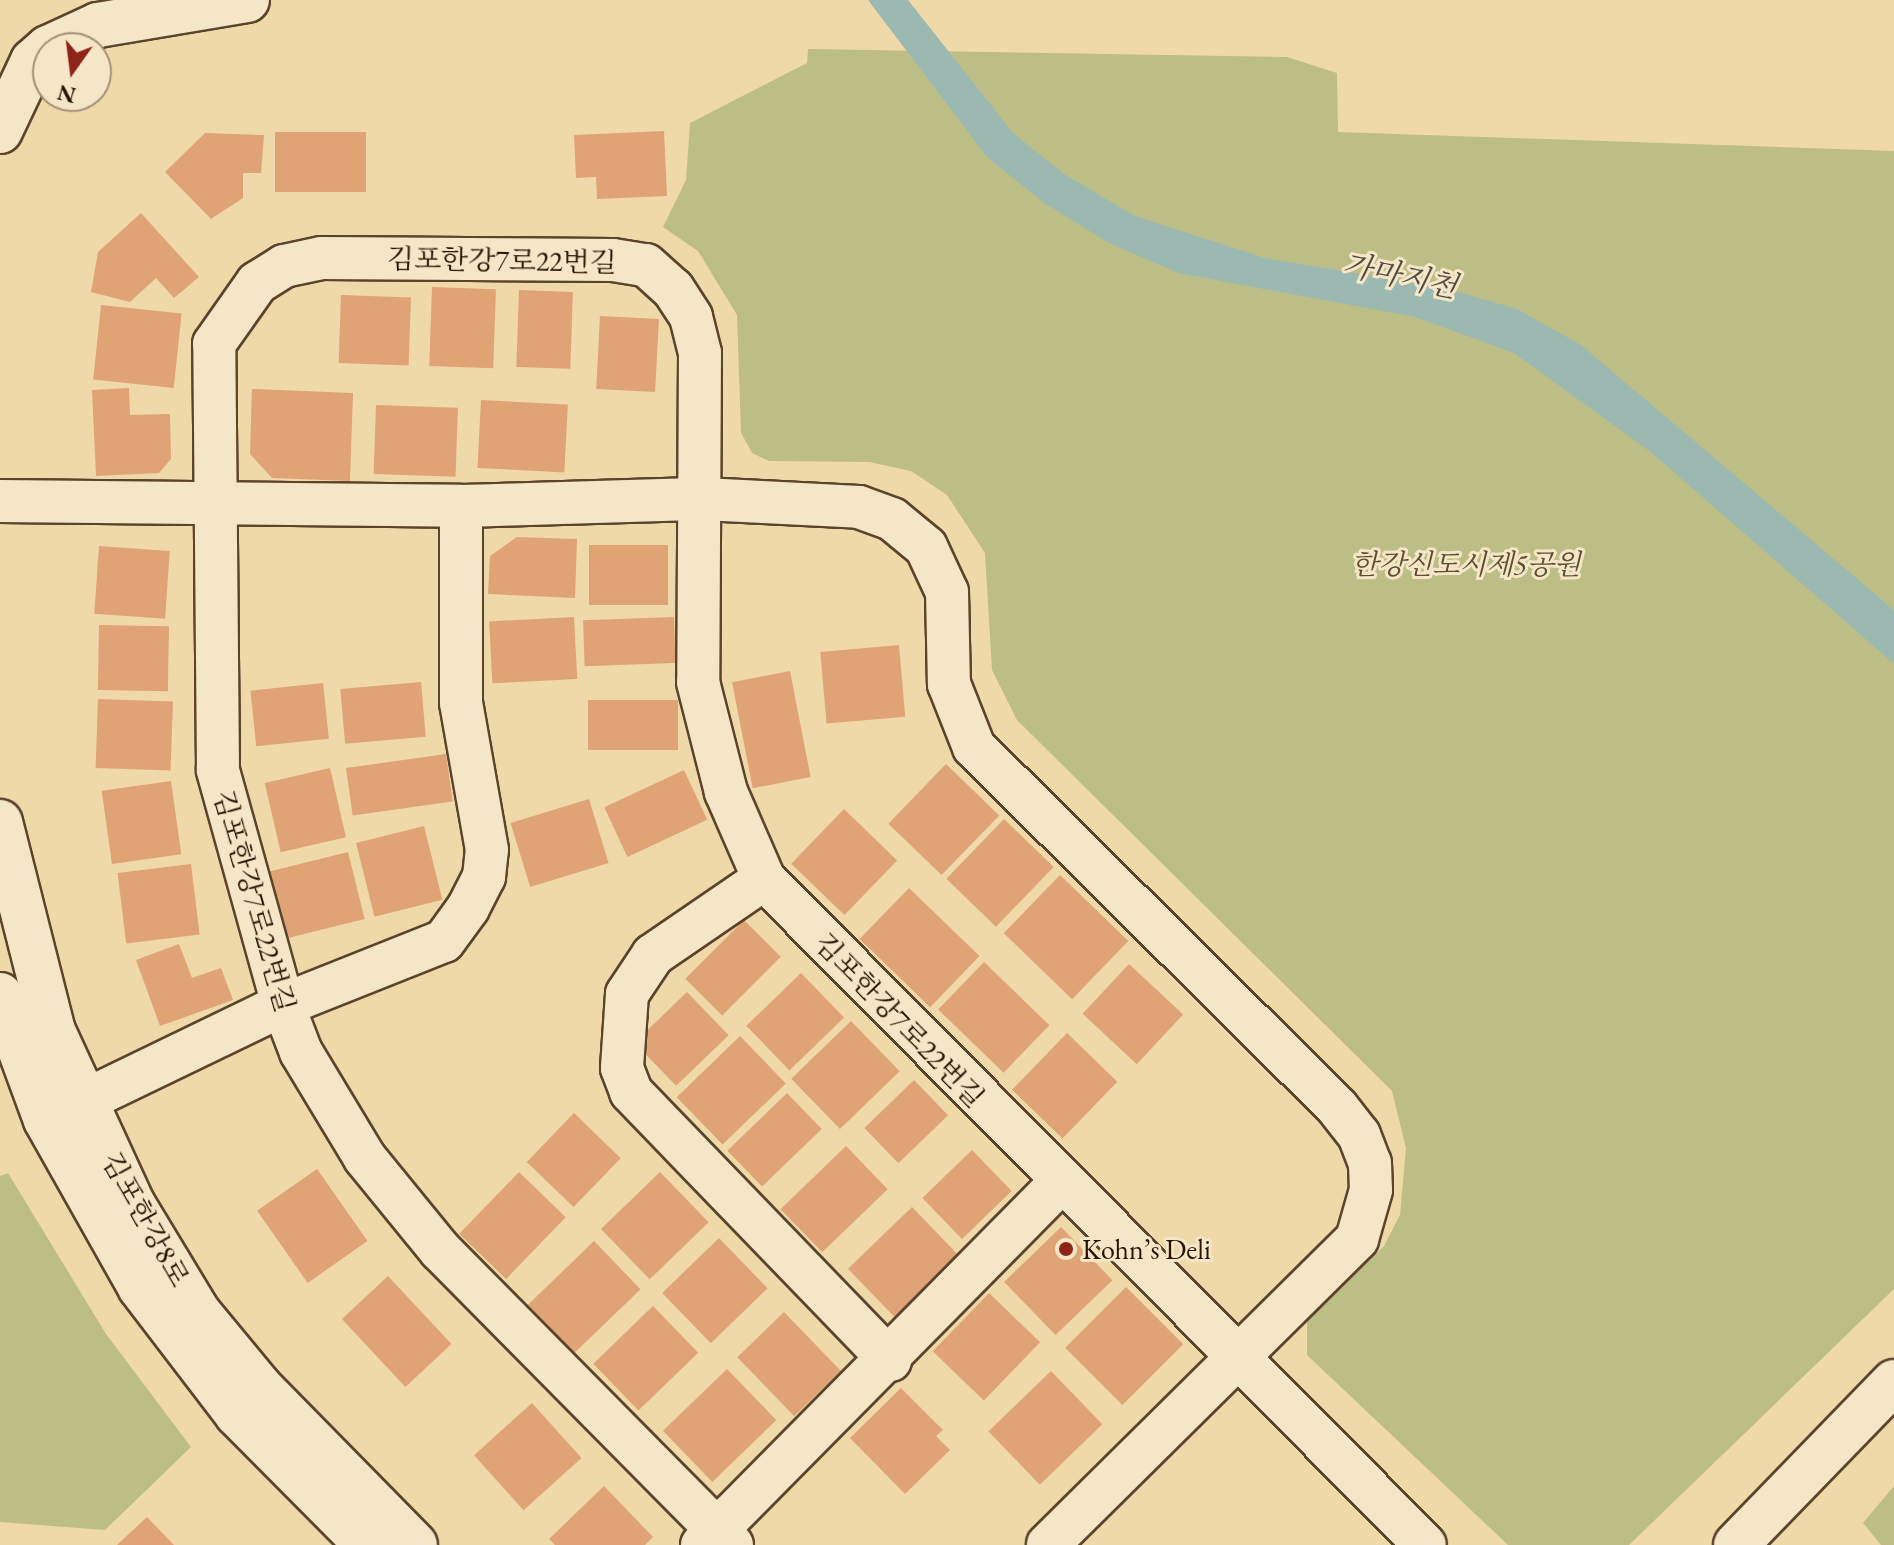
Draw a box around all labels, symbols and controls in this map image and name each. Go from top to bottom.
north arrow [32,32,112,112]
text: N [54,78,79,110]
street label: 김포한강7로22번길 [387,241,617,279]
water label: 가마지천 [1340,246,1460,306]
park label: 한강신도시제5공원 [1351,547,1581,581]
street label: 김포한강7로22번길 [207,786,303,1016]
street label: 김포한강7로22번길 [808,926,992,1114]
street label: 김포한강8로 [95,1146,197,1292]
place label: Kohn’s Deli [1082,1232,1211,1266]
marker: Kohn’s Deli [1057,1240,1075,1258]

